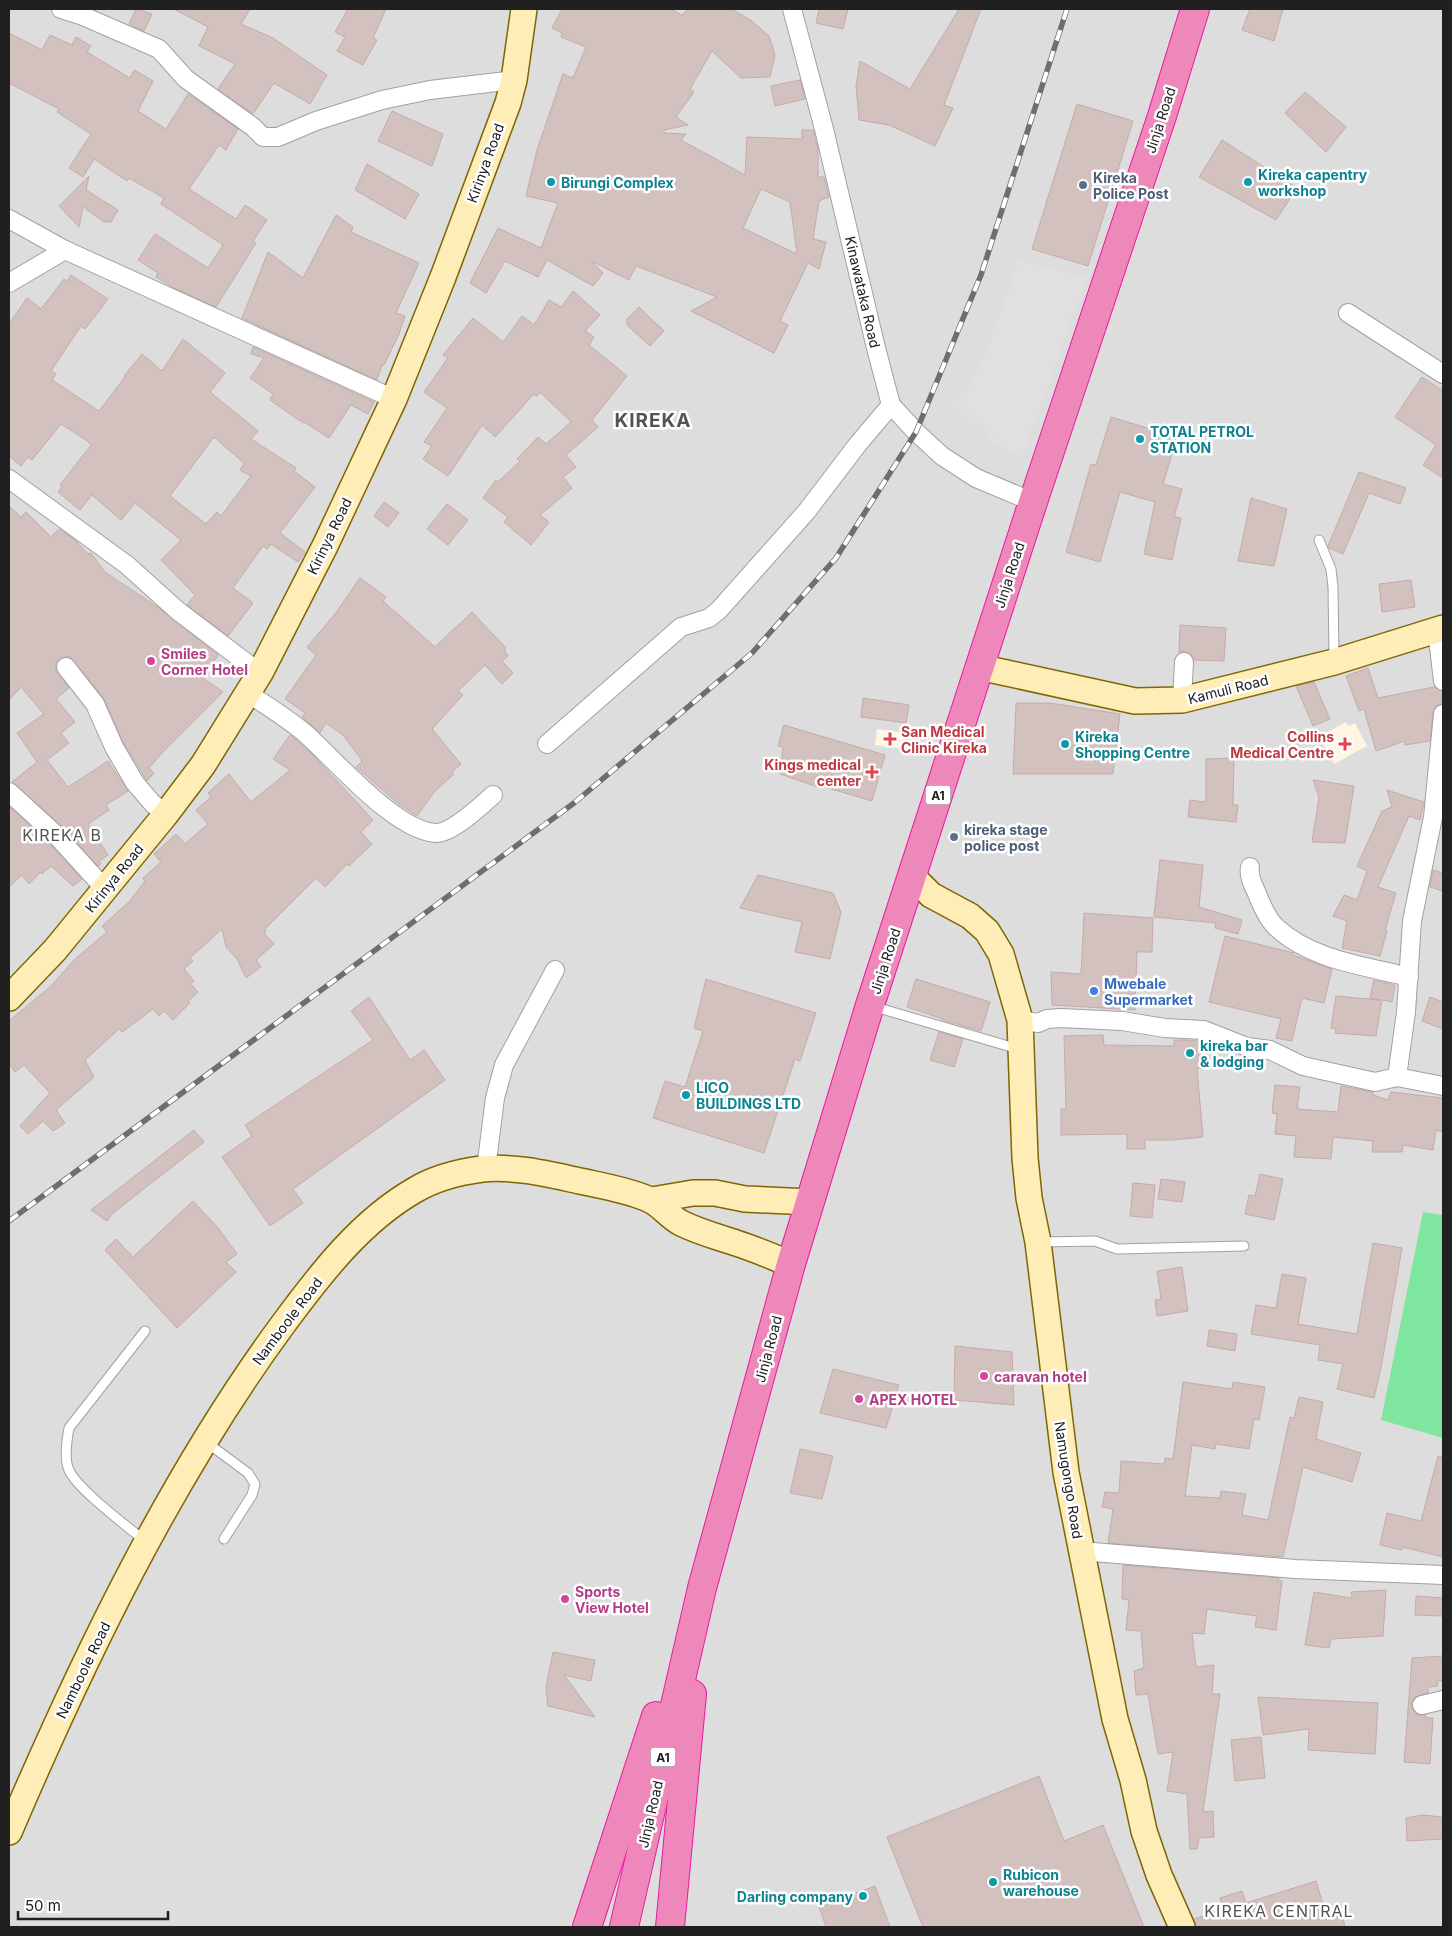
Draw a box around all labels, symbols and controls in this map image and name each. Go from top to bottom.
street label: Jinja Road [1141,85,1179,155]
street label: Kirinya Road [463,121,507,205]
place label: Kireka capentry workshop [1258,166,1368,199]
place label: Kireka Police Post [1093,169,1169,202]
place label: Birungi Complex [561,174,674,191]
marker: Birungi Complex [545,176,557,188]
marker: Kireka capentry workshop [1242,176,1254,188]
marker: Kireka Police Post [1077,179,1089,191]
street label: Kinawataka Road [842,234,884,350]
district label: KIREKA [615,409,691,432]
place label: TOTAL PETROL STATION [1150,423,1254,456]
marker: TOTAL PETROL STATION [1134,433,1146,445]
street label: Kirinya Road [303,495,355,577]
street label: Jinja Road [990,540,1028,610]
place label: Smiles Corner Hotel [161,645,248,678]
marker: Smiles Corner Hotel [145,655,157,667]
street label: Kamuli Road [1186,671,1270,707]
place label: San Medical Clinic Kireka [901,723,987,756]
place label: Kireka Shopping Centre [1075,728,1190,761]
place label: Collins Medical Centre [1230,728,1334,761]
marker: San Medical Clinic Kireka [883,732,897,746]
marker: Collins Medical Centre [1338,737,1352,751]
marker: Kireka Shopping Centre [1059,738,1071,750]
place label: Kings medical center [764,756,861,789]
marker: Kings medical center [865,765,879,779]
road number: A1 [926,786,950,804]
place label: kireka stage police post [964,821,1048,854]
district label: KIREKA B [22,825,102,845]
marker: kireka stage police post [948,831,960,843]
street label: Kirinya Road [81,840,147,916]
street label: Jinja Road [866,926,904,996]
place label: Mwebale Supermarket [1104,975,1193,1008]
marker: Mwebale Supermarket [1088,985,1100,997]
place label: kireka bar & lodging [1200,1037,1268,1070]
marker: kireka bar & lodging [1184,1047,1196,1059]
place label: LICO BUILDINGS LTD [696,1079,801,1112]
marker: LICO BUILDINGS LTD [680,1089,692,1101]
street label: Namboole Road [249,1274,325,1368]
street label: Jinja Road [751,1314,785,1384]
place label: caravan hotel [994,1368,1087,1385]
marker: caravan hotel [978,1370,990,1382]
place label: APEX HOTEL [869,1391,957,1408]
marker: APEX HOTEL [853,1393,865,1405]
street label: Namugongo Road [1051,1420,1087,1540]
place label: Sports View Hotel [575,1583,649,1616]
marker: Sports View Hotel [559,1593,571,1605]
street label: Namboole Road [52,1619,114,1721]
road number: A1 [650,1748,676,1766]
street label: Jinja Road [634,1779,666,1849]
place label: Rubicon warehouse [1003,1866,1079,1899]
marker: Rubicon warehouse [987,1876,999,1888]
scale bar [18,1888,168,1920]
place label: Darling company [737,1888,854,1905]
marker: Darling company [857,1890,869,1902]
text: 50 m [25,1896,61,1915]
district label: KIREKA CENTRAL [1204,1901,1354,1921]

